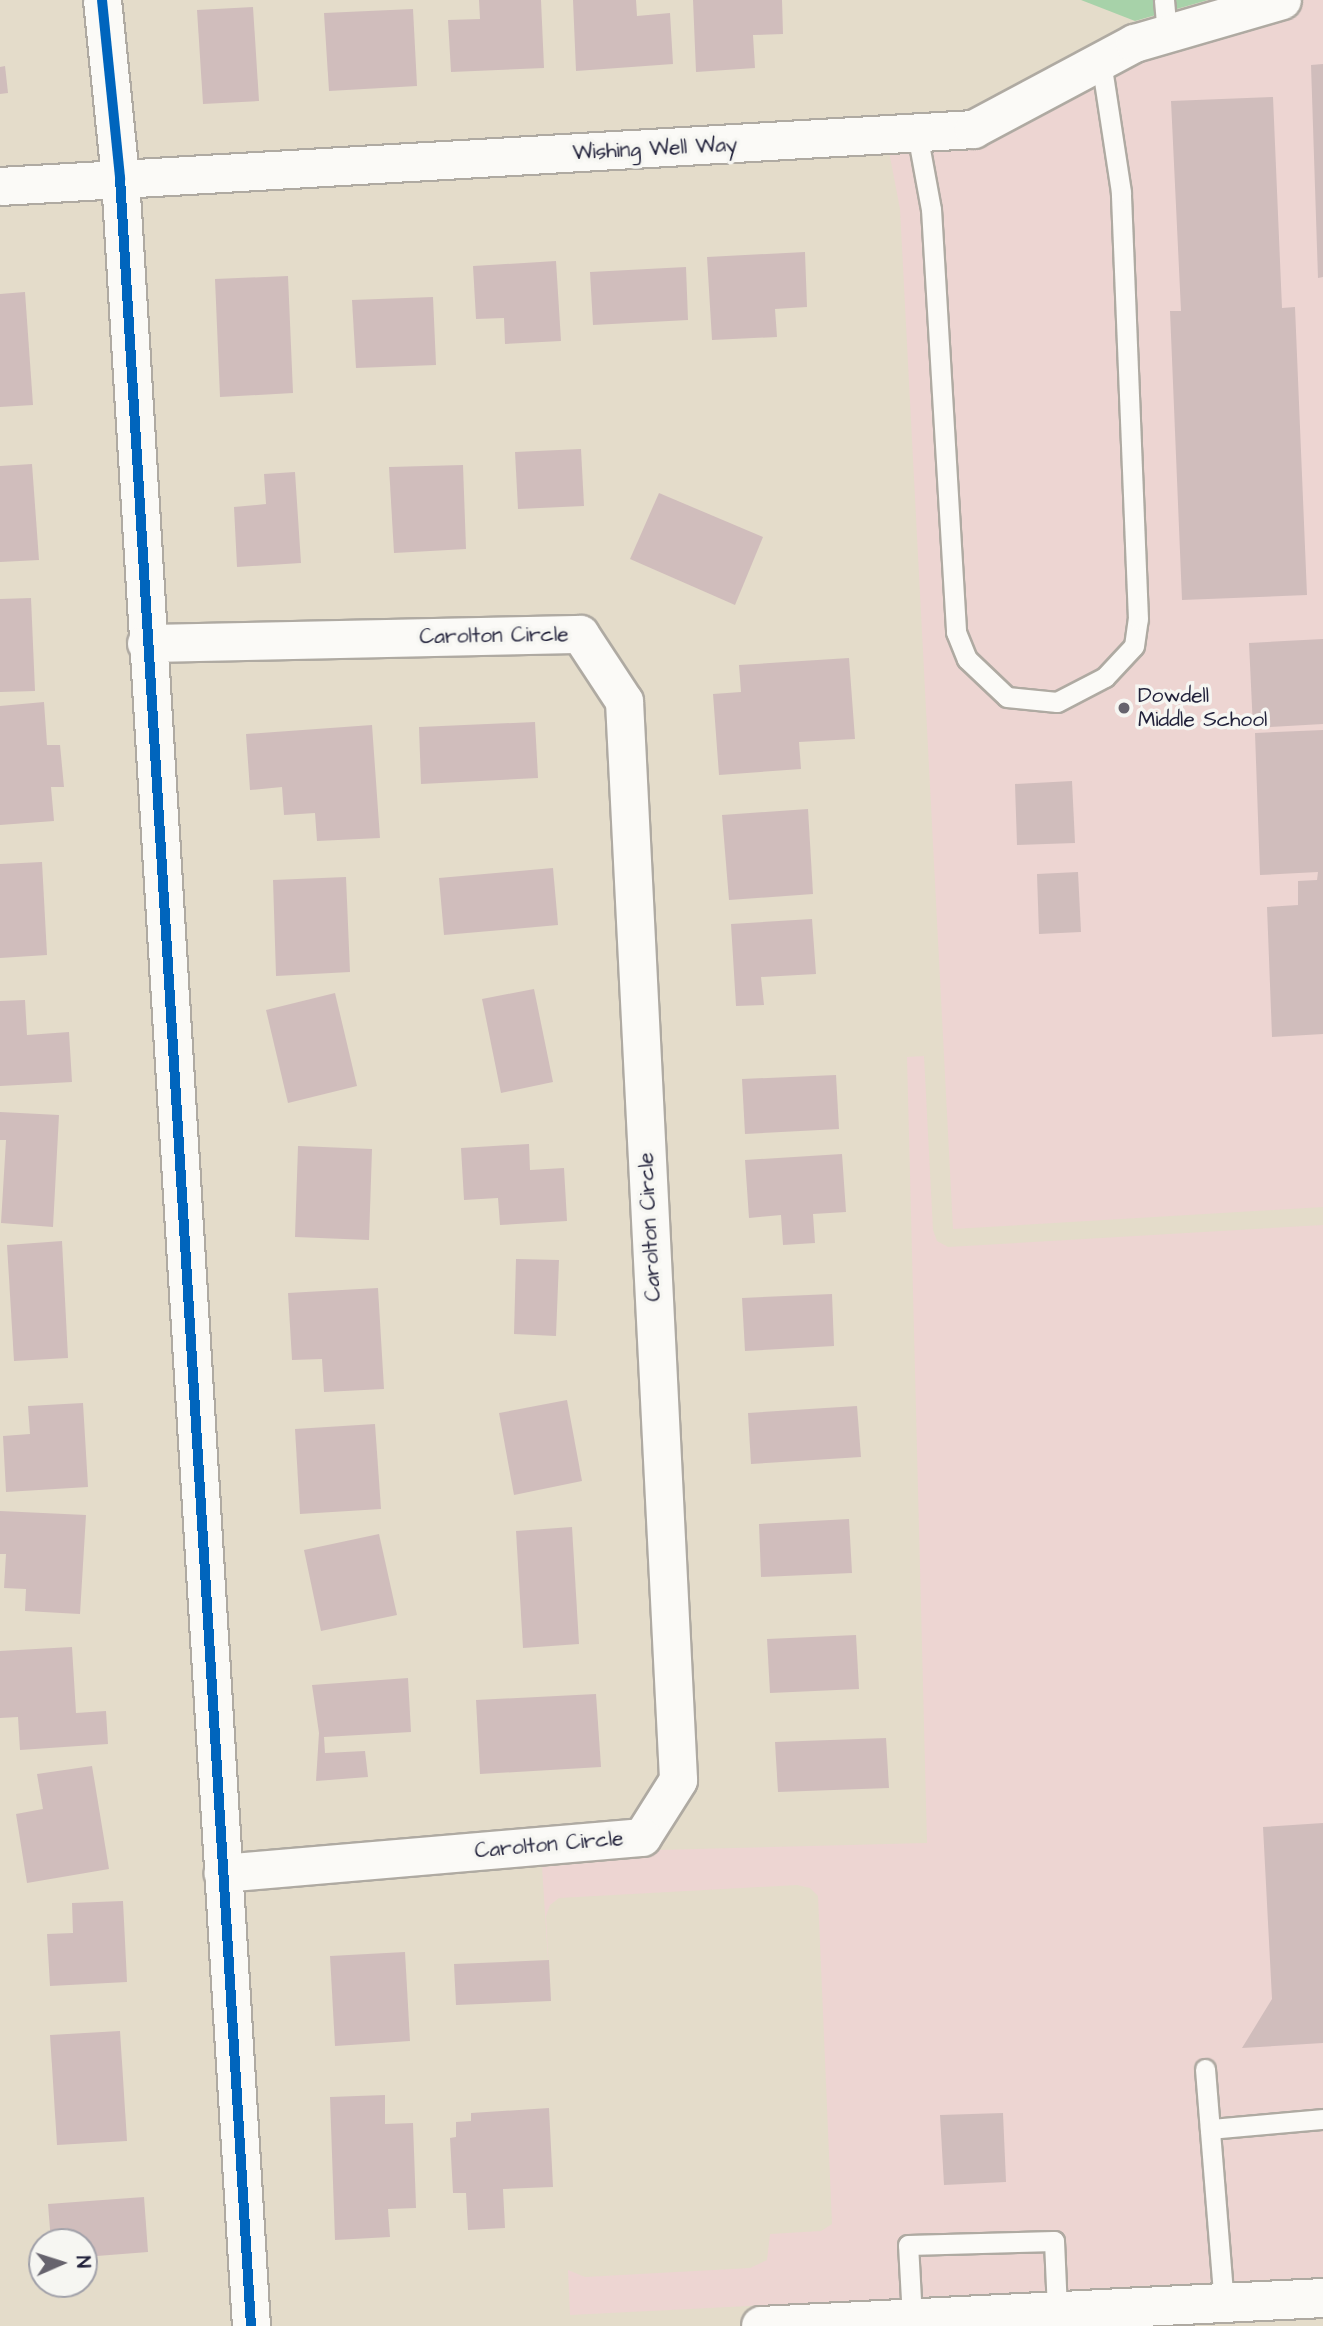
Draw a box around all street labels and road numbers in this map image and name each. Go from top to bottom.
street label: Wishing Well Way [572,132,738,166]
street label: Carolton Circle [419,622,569,650]
street label: Carolton Circle [634,1152,666,1302]
street label: Carolton Circle [474,1826,624,1864]

